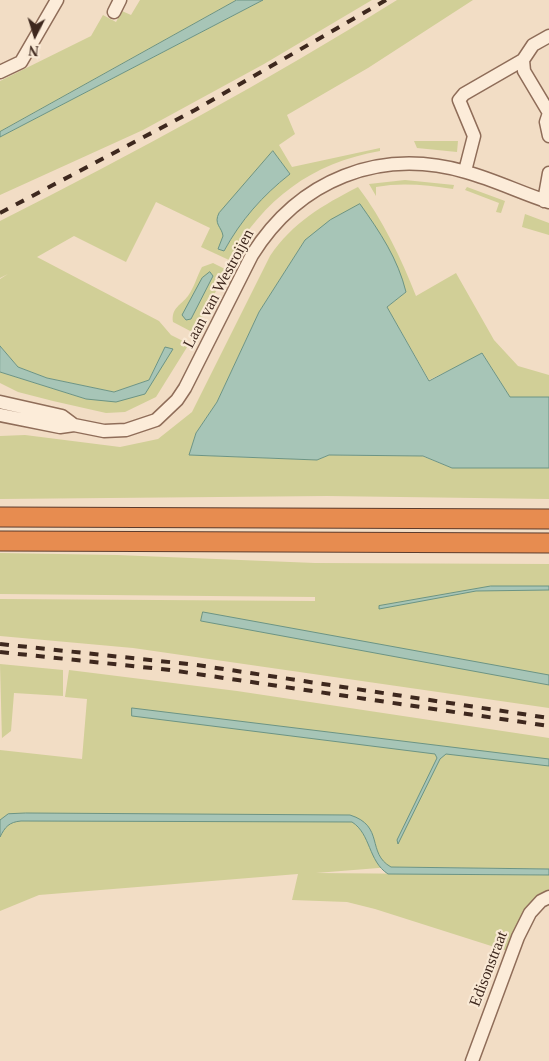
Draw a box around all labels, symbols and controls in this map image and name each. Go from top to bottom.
north arrow [10,10,60,60]
text: N [28,43,39,58]
street label: Laan van Westroijen [180,226,258,352]
street label: Edisonstraat [466,929,512,1009]

